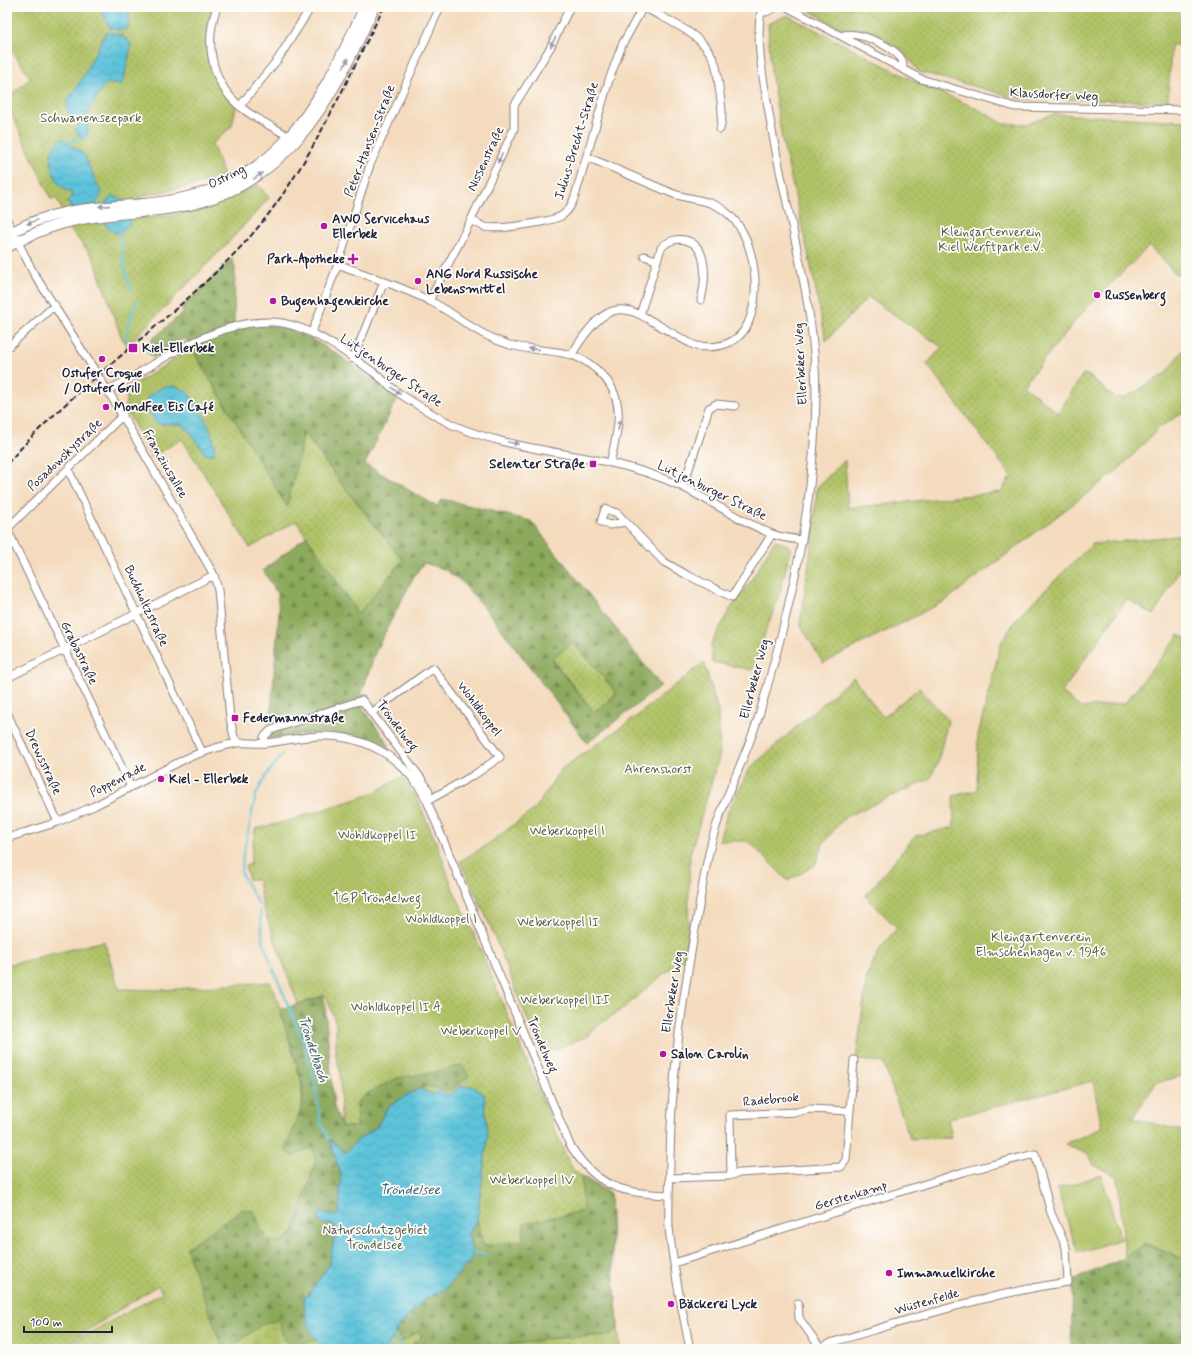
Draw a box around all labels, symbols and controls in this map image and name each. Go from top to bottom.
one-way arrow [550,36,556,48]
one-way arrow [342,58,349,69]
street label: Julius-Brecht-Straße [551,80,603,202]
street label: Peter-Hansen-Straße [341,82,399,200]
street label: Klausdorfer Weg [1009,84,1099,107]
park label: Schwanenseepark [40,110,142,127]
street label: Nissenstraße [464,124,508,194]
one-way arrow [497,152,503,163]
street label: Ostring [206,161,249,194]
one-way arrow [253,172,263,180]
one-way arrow [98,203,110,210]
place label: AWO Servicehaus Ellerbek [332,211,430,243]
one-way arrow [26,219,38,225]
marker: AWO Servicehaus Ellerbek [319,221,329,231]
park label: Kleingartenverein Kiel Werftpark e.V. [938,224,1044,256]
place label: Park-Apotheke [267,251,345,269]
marker: Park-Apotheke [348,254,358,264]
place label: ANG Nord Russische Lebensmittel [426,266,539,298]
marker: ANG Nord Russische Lebensmittel [413,276,423,286]
place label: Russenberg [1105,287,1166,307]
marker: Russenberg [1092,290,1102,300]
place label: Bugenhagenkirche [281,293,389,313]
marker: Bugenhagenkirche [268,296,278,306]
street label: Ellerbeker Weg [790,322,812,406]
street label: Lütjenburger Straße [336,330,445,412]
place label: Kiel-Ellerbek [142,340,215,357]
marker: Kiel-Ellerbek [127,342,139,354]
one-way arrow [528,346,540,352]
marker: Ostufer Croque / Ostufer Grill [97,354,107,364]
place label: Ostufer Croque / Ostufer Grill [62,365,142,397]
one-way arrow [390,386,401,395]
place label: MondFee Eis Café [114,399,214,416]
marker: MondFee Eis Café [101,402,111,412]
street label: Posadowskystraße [24,415,106,495]
one-way arrow [616,419,622,431]
street label: Franziusallee [138,427,192,501]
one-way arrow [507,441,520,447]
place label: Selenter Straße [489,456,586,473]
street label: Lütjenburger Straße [654,457,770,526]
marker: Selenter Straße [588,459,598,469]
street label: Buchholtzstraße [120,563,172,649]
street label: Grabastraße [56,618,102,688]
street label: Ellerbeker Weg [736,637,774,721]
street label: Wohldkoppel [453,678,505,740]
street label: Tröndelweg [371,697,422,756]
place label: Federmannstraße [243,710,345,727]
marker: Federmannstraße [230,713,240,723]
street label: Drewsstraße [20,726,66,798]
street label: Poppenrade [87,759,149,801]
park label: Ahrenshorst [624,761,692,778]
place label: Kiel - Ellerbek [169,771,249,788]
marker: Kiel - Ellerbek [156,774,166,784]
park label: Weberkoppel I [529,823,605,840]
park label: Wohldkoppel II [338,827,416,844]
park label: TGP Tröndelweg [333,890,421,909]
park label: Wohldkoppel I [405,911,477,928]
park label: Weberkoppel II [517,914,599,931]
park label: Kleingartenverein Elmschenhagen v. 1946 [976,929,1107,962]
street label: Ellerbeker Weg [658,950,688,1034]
park label: Weberkoppel III [520,992,610,1009]
park label: Wohldkoppel II A [351,999,441,1016]
water label: Tröndelbach [294,1013,332,1085]
street label: Tröndelweg [521,1014,562,1077]
park label: Weberkoppel V [440,1023,522,1040]
place label: Salon Carolin [671,1046,749,1063]
marker: Salon Carolin [658,1049,668,1059]
street label: Radebrook [742,1089,800,1111]
park label: Weberkoppel IV [490,1172,575,1189]
street label: Gerstenkamp [813,1177,889,1215]
water label: Tröndelsee [380,1181,441,1199]
park label: Naturschutzgebiet Tröndelsee [322,1222,428,1254]
place label: Immanuelkirche [897,1265,996,1282]
marker: Immanuelkirche [884,1268,894,1278]
street label: Wüstenfelde [893,1285,961,1319]
place label: Bäckerei Lyck [679,1296,757,1313]
marker: Bäckerei Lyck [666,1299,676,1309]
scale bar [24,1308,112,1334]
text: 100 m [30,1315,62,1331]

